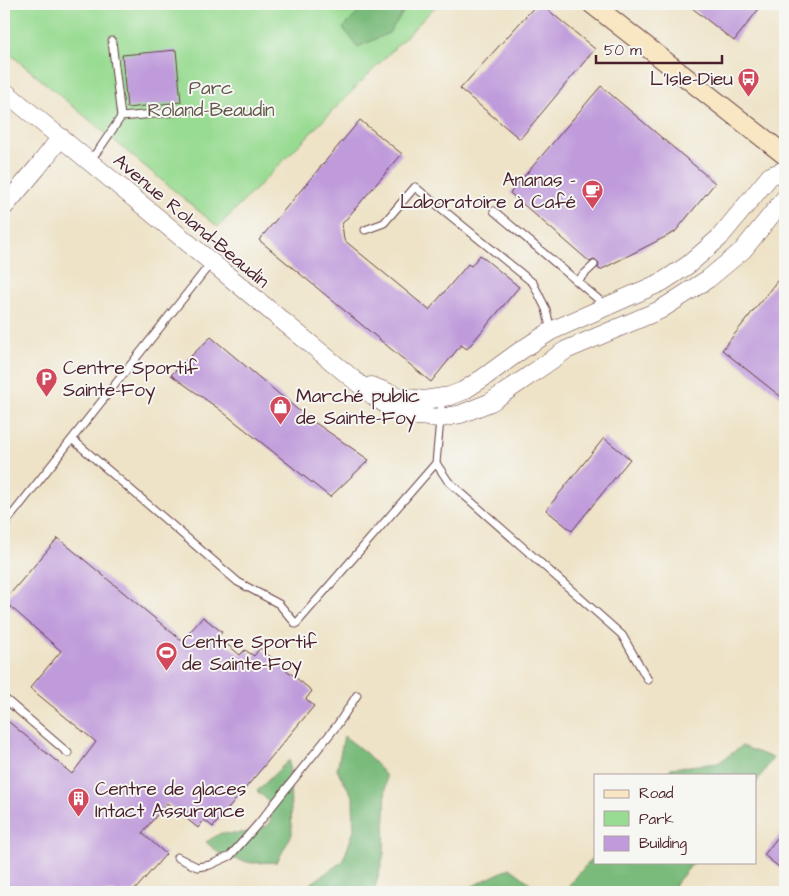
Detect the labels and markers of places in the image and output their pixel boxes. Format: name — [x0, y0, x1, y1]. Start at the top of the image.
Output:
place label: L'Isle-Dieu — [650, 66, 733, 93]
bus stop icon: L'Isle-Dieu — [737, 66, 761, 97]
place label: Ananas - Laboratoire à Café — [400, 167, 576, 216]
cafe icon: Ananas - Laboratoire à Café — [580, 178, 604, 209]
place label: Centre Sportif Sainte-Foy — [63, 355, 199, 405]
parking icon: Centre Sportif Sainte-Foy — [35, 366, 59, 397]
place label: Marché public de Sainte-Foy — [296, 383, 420, 433]
shop icon: Marché public de Sainte-Foy — [268, 394, 292, 425]
place label: Centre Sportif de Sainte-Foy — [182, 629, 318, 679]
sports icon: Centre Sportif de Sainte-Foy — [154, 640, 178, 671]
place label: Centre de glaces Intact Assurance — [95, 776, 246, 825]
building icon: Centre de glaces Intact Assurance — [67, 787, 91, 818]

